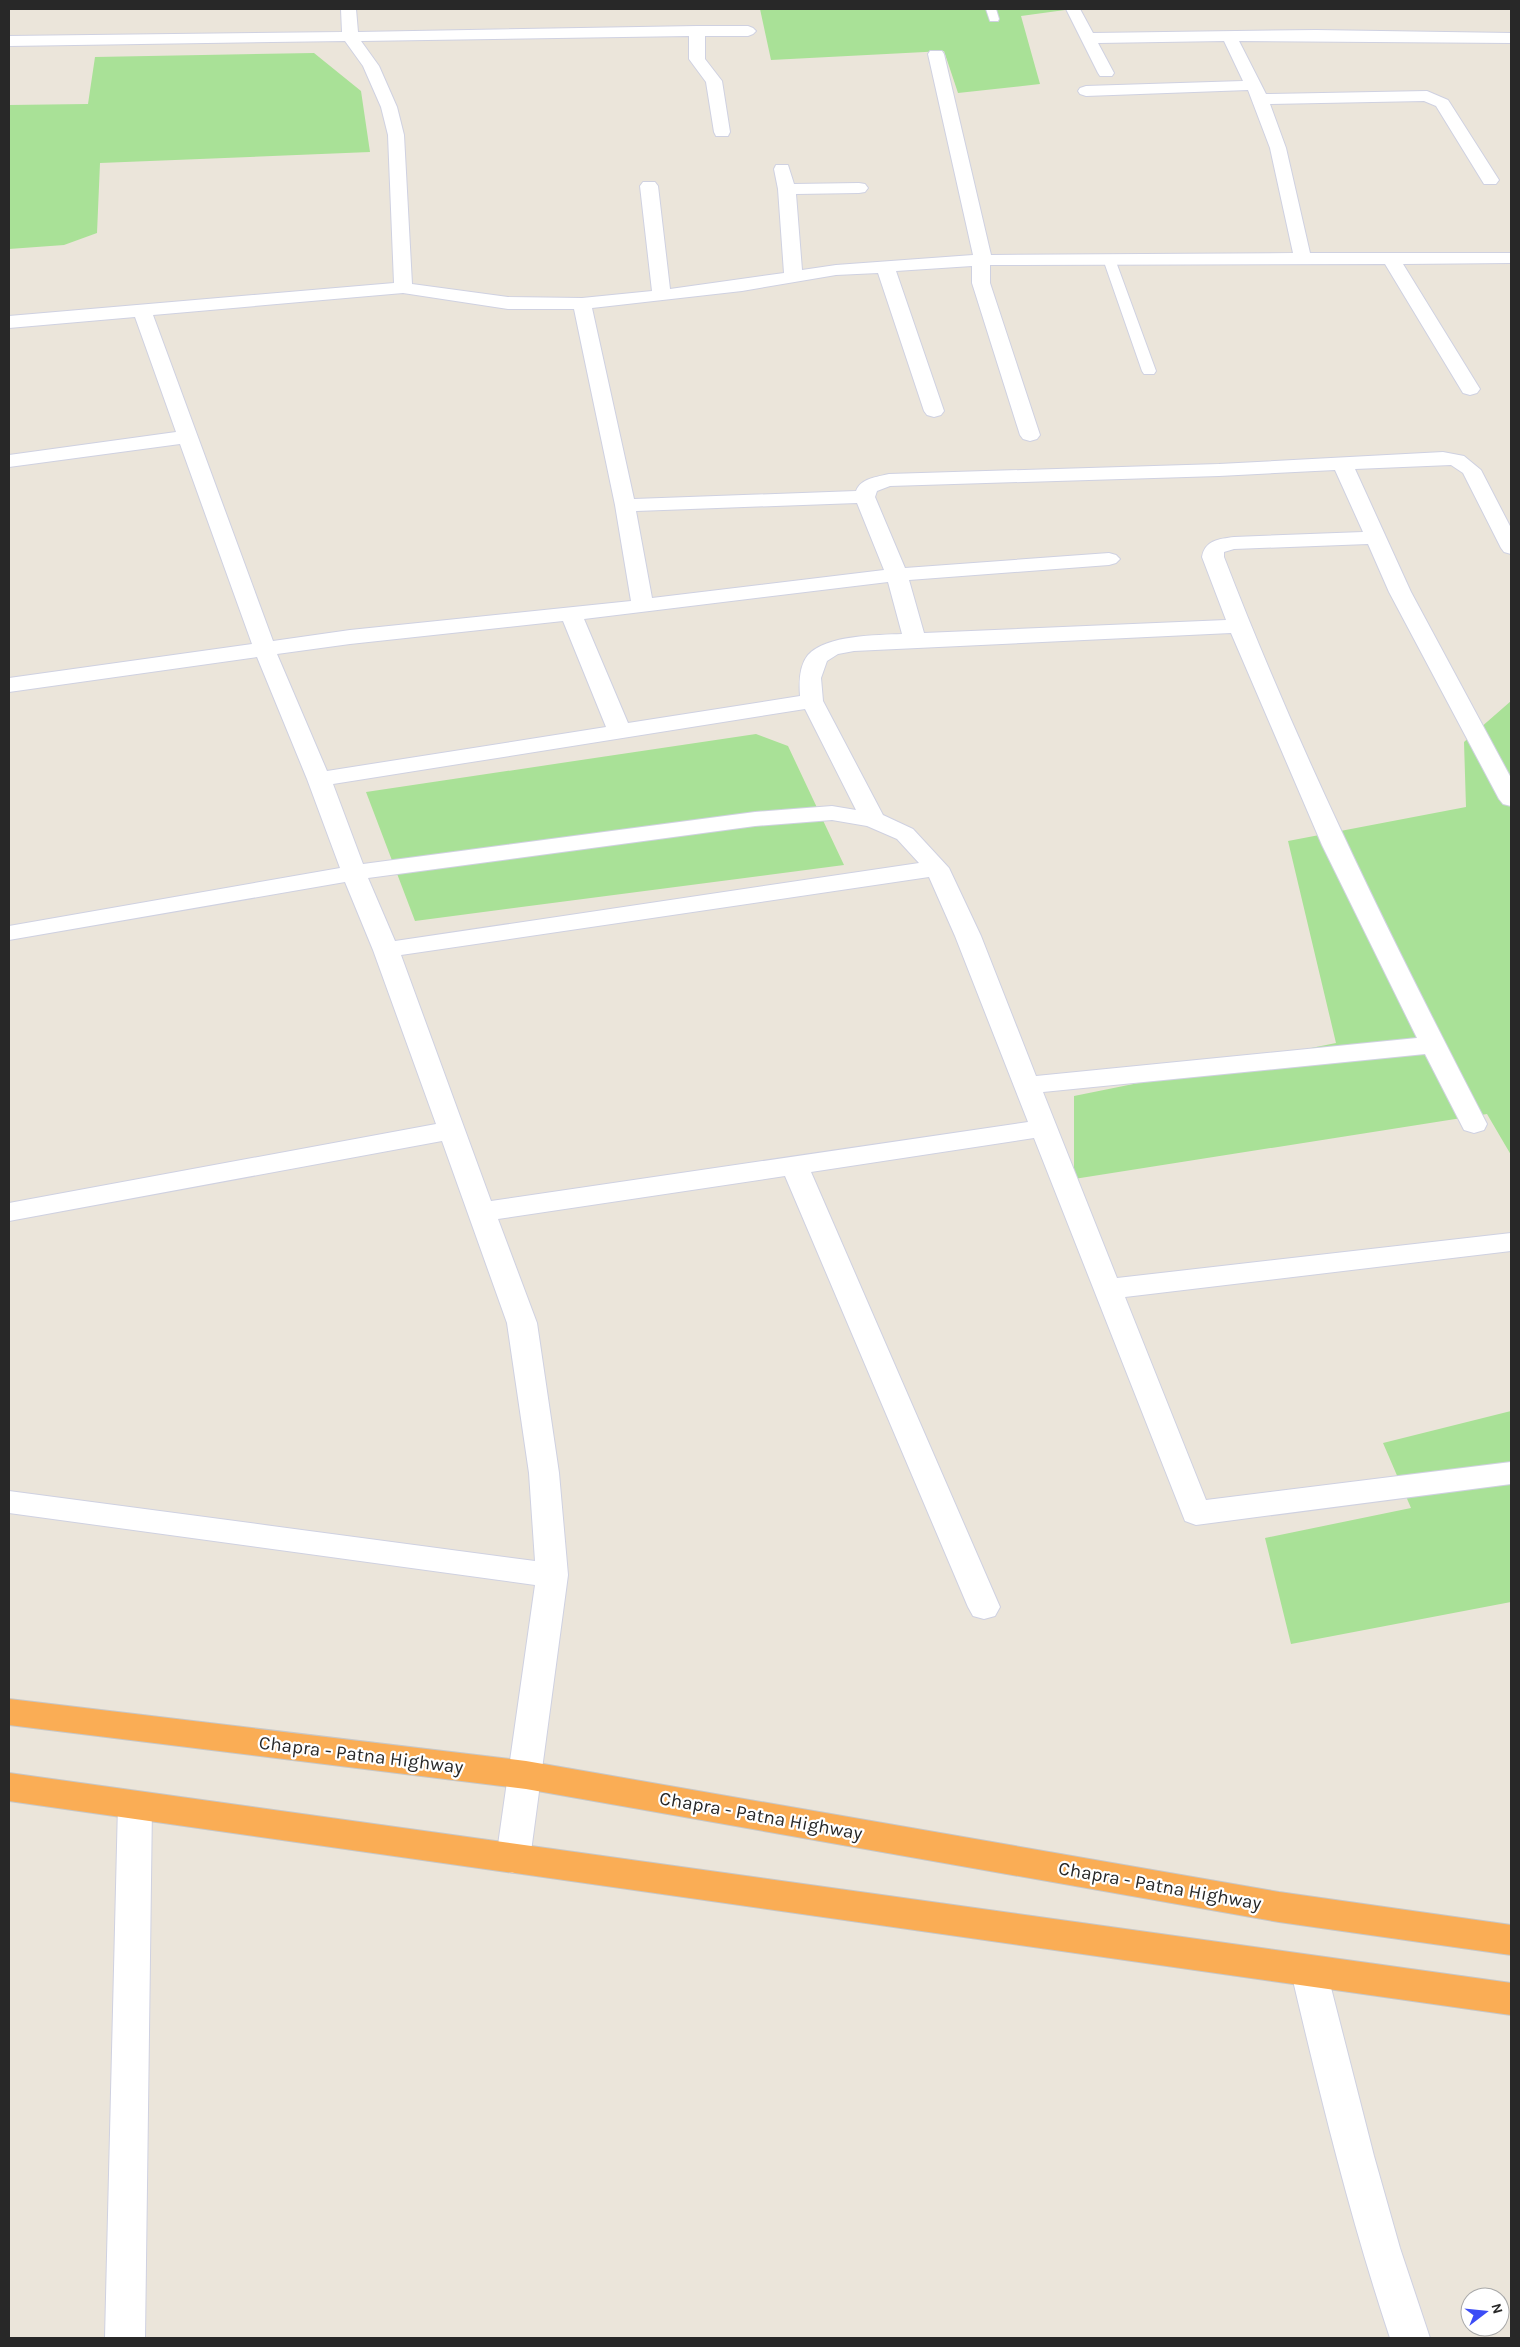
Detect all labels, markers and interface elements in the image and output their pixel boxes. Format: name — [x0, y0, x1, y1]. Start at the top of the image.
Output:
street label: Chapra - Patna Highway — [258, 1732, 465, 1778]
street label: Chapra - Patna Highway — [658, 1787, 864, 1845]
street label: Chapra - Patna Highway — [1057, 1857, 1263, 1915]
north arrow — [1460, 2287, 1510, 2337]
text: N — [1487, 2301, 1507, 2316]

